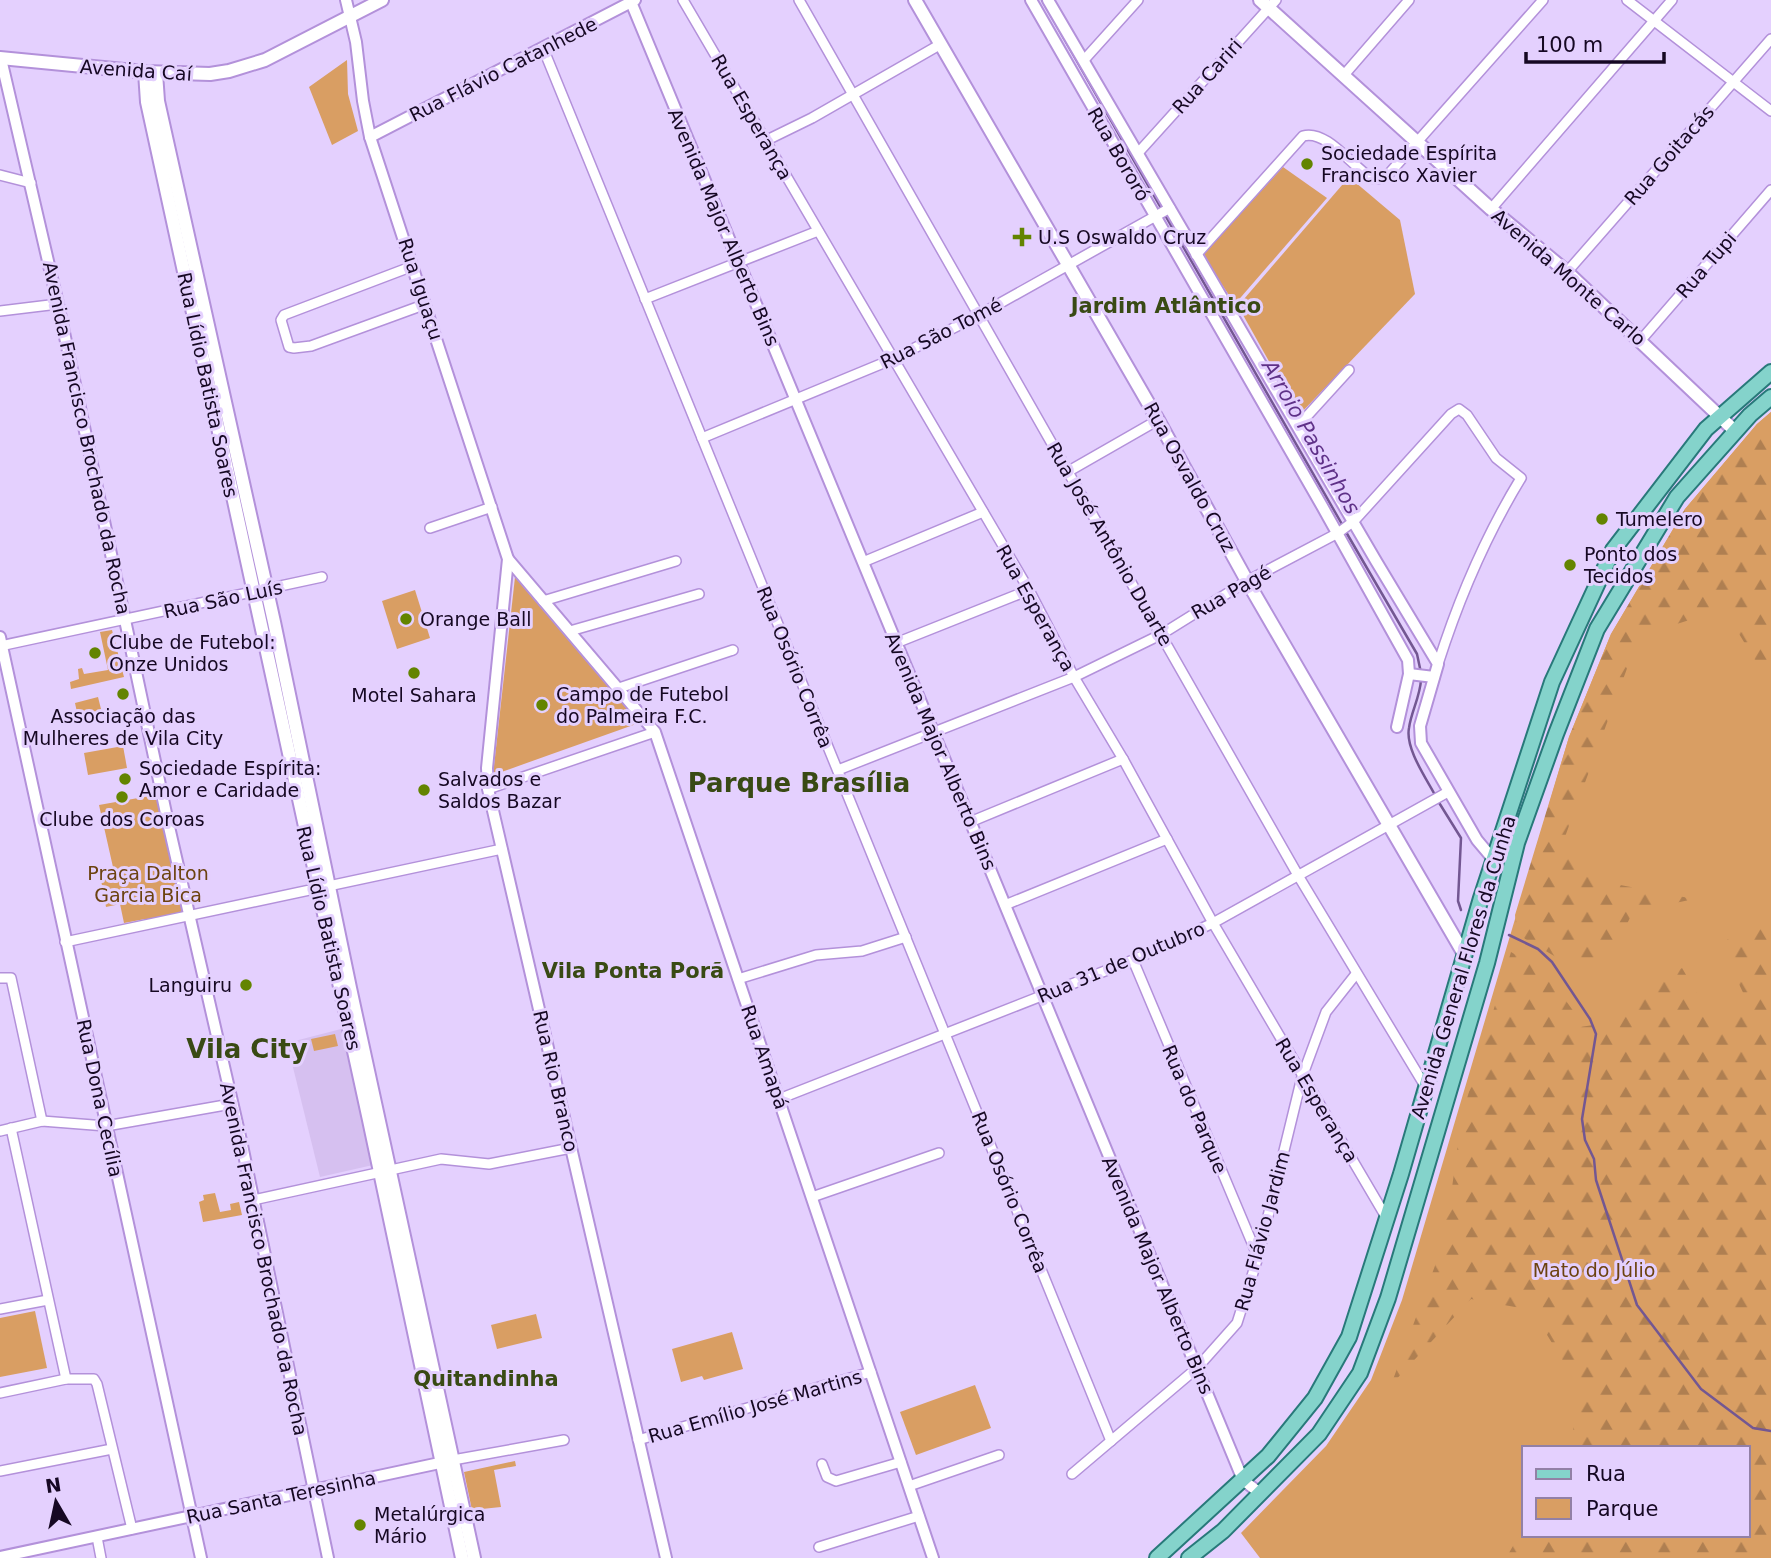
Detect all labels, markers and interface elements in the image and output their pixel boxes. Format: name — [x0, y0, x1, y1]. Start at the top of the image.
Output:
street label: Rua Flávio Catanhede — [406, 12, 600, 126]
scale bar — [1526, 21, 1664, 65]
text: 100 m — [1536, 33, 1603, 57]
street label: Rua Cariri — [1168, 34, 1246, 118]
street label: Rua Esperança — [707, 50, 797, 184]
street label: Avenida Caí — [79, 55, 193, 85]
street label: Rua Goitacás — [1620, 101, 1718, 209]
street label: Rua Bororó — [1083, 103, 1155, 205]
street label: Avenida Major Alberto Bins — [664, 105, 784, 349]
place label: Sociedade Espírita Francisco Xavier — [1321, 142, 1497, 186]
marker: Sociedade Espírita Francisco Xavier — [1299, 156, 1315, 172]
street label: Avenida Monte Carlo — [1488, 204, 1650, 350]
place label: U.S Oswaldo Cruz — [1038, 226, 1206, 248]
marker: U.S Oswaldo Cruz — [1012, 227, 1032, 247]
street label: Rua Tupi — [1671, 228, 1741, 302]
street label: Rua Iguaçu — [394, 235, 448, 343]
street label: Avenida Francisco Brochado da Rocha — [39, 259, 135, 617]
street label: Rua Lídio Batista Soares — [173, 270, 243, 500]
street label: Rua São Tomé — [876, 293, 1006, 373]
district label: Jardim Atlântico — [1069, 294, 1261, 318]
water label: Arroio Passinhos — [1256, 354, 1365, 518]
street label: Rua Osvaldo Cruz — [1140, 398, 1240, 556]
street label: Rua José Antônio Duarte — [1043, 438, 1177, 650]
place label: Tumelero — [1615, 508, 1703, 530]
marker: Tumelero — [1594, 511, 1610, 527]
street label: Rua Esperança — [992, 541, 1080, 675]
place label: Ponto dos Tecidos — [1583, 543, 1677, 587]
marker: Ponto dos Tecidos — [1562, 557, 1578, 573]
street label: Rua Pagé — [1187, 560, 1275, 624]
street label: Rua São Luís — [162, 576, 284, 622]
street label: Rua Osório Corrêa — [753, 583, 837, 751]
place label: Orange Ball — [420, 608, 531, 630]
marker: Orange Ball — [398, 611, 414, 627]
street label: Avenida Major Alberto Bins — [881, 629, 1001, 873]
place label: Clube de Futebol: Onze Unidos — [109, 631, 276, 675]
marker: Clube de Futebol: Onze Unidos — [87, 645, 103, 661]
marker: Motel Sahara — [406, 665, 422, 681]
place label: Campo de Futebol do Palmeira F.C. — [556, 683, 729, 727]
place label: Motel Sahara — [351, 684, 477, 706]
marker: Associação das Mulheres de Vila City — [115, 686, 131, 702]
marker: Campo de Futebol do Palmeira F.C. — [534, 697, 550, 713]
place label: Associação das Mulheres de Vila City — [23, 705, 223, 749]
place label: Sociedade Espírita: Amor e Caridade — [139, 757, 321, 801]
place label: Salvados e Saldos Bazar — [438, 768, 561, 812]
district label: Parque Brasília — [688, 768, 910, 798]
marker: Sociedade Espírita: Amor e Caridade — [117, 771, 133, 787]
marker: Salvados e Saldos Bazar — [416, 782, 432, 798]
marker: Clube dos Coroas — [114, 789, 130, 805]
place label: Clube dos Coroas — [39, 808, 205, 830]
street label: Avenida General Flores da Cunha — [1406, 812, 1520, 1122]
street label: Rua Lídio Batista Soares — [292, 824, 366, 1052]
park label: Praça Dalton Garcia Bica — [87, 862, 209, 906]
street label: Rua 31 de Outubro — [1034, 917, 1208, 1007]
district label: Vila Ponta Porã — [542, 959, 724, 983]
place label: Languiru — [148, 974, 232, 996]
marker: Languiru — [238, 977, 254, 993]
street label: Rua Amapá — [737, 1002, 793, 1112]
street label: Rua Rio Branco — [529, 1008, 583, 1154]
street label: Rua Dona Cecília — [73, 1017, 127, 1179]
district label: Vila City — [186, 1034, 308, 1064]
street label: Rua Esperança — [1271, 1034, 1363, 1166]
street label: Rua do Parque — [1158, 1041, 1232, 1177]
street label: Avenida Francisco Brochado da Rocha — [216, 1080, 312, 1438]
street label: Rua Osório Corrêa — [968, 1108, 1052, 1276]
street label: Rua Flávio Jardim — [1230, 1149, 1294, 1313]
street label: Avenida Major Alberto Bins — [1098, 1153, 1218, 1397]
park label: Mato do Júlio — [1533, 1259, 1655, 1281]
street label: Rua Emílio José Martins — [646, 1365, 864, 1447]
district label: Quitandinha — [413, 1367, 559, 1391]
legend — [1522, 1446, 1750, 1537]
text: Rua — [1586, 1462, 1626, 1486]
street label: Rua Santa Teresinha — [184, 1466, 378, 1528]
north arrow — [21, 1467, 91, 1537]
text: N — [44, 1473, 63, 1497]
text: Parque — [1586, 1497, 1658, 1521]
place label: Metalúrgica Mário — [374, 1503, 485, 1547]
marker: Metalúrgica Mário — [352, 1517, 368, 1533]

